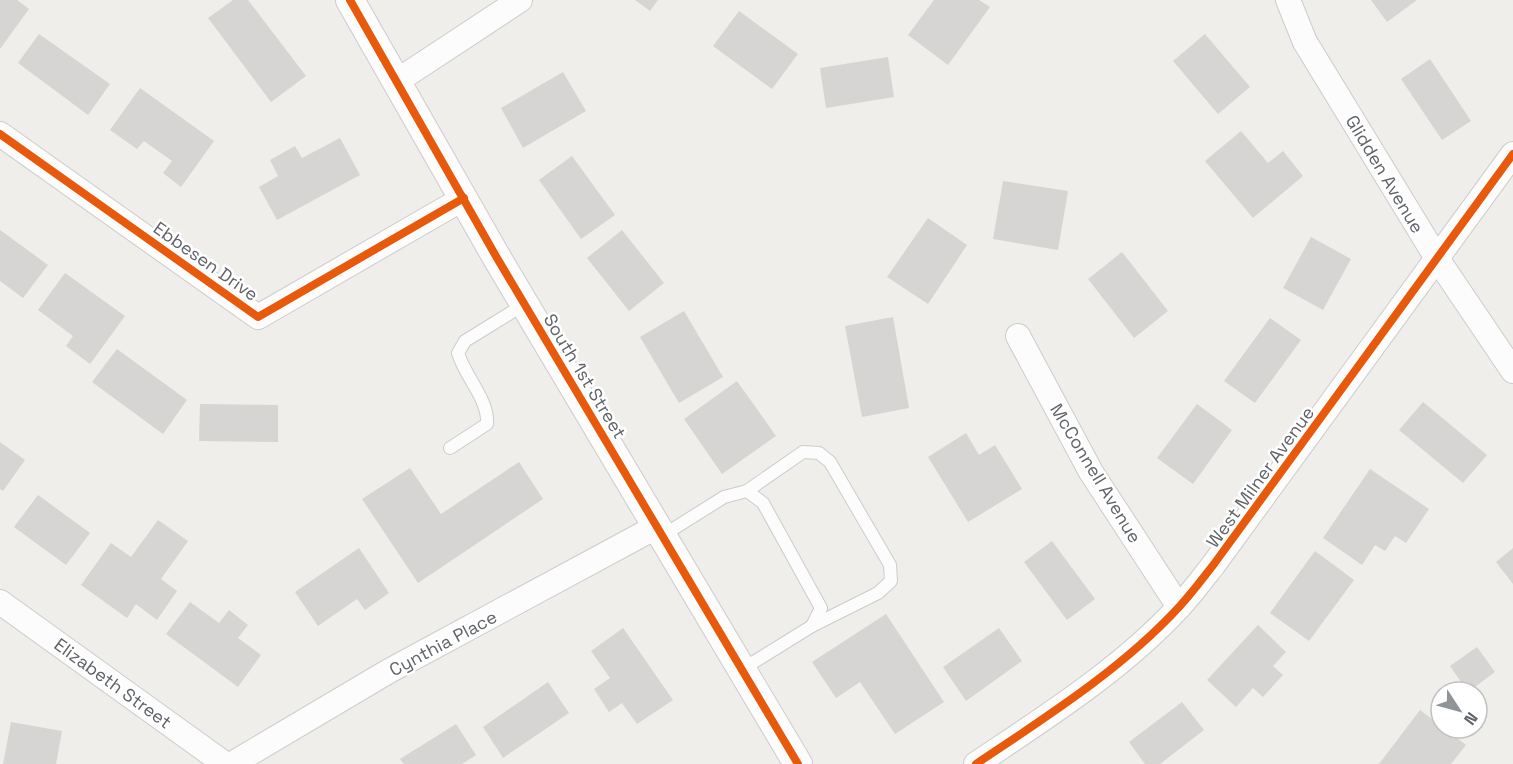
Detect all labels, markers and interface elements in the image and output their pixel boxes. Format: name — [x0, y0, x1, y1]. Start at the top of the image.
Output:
street label: Glidden Avenue — [1341, 111, 1429, 237]
street label: Ebbesen Drive — [149, 216, 263, 306]
street label: South 1st Street — [539, 309, 631, 443]
street label: McConnell Avenue — [1045, 399, 1147, 547]
street label: West Milner Avenue — [1201, 402, 1319, 552]
street label: Cynthia Place — [385, 605, 501, 681]
street label: Elizabeth Street — [50, 633, 176, 733]
north arrow — [1429, 680, 1489, 740]
text: N — [1459, 708, 1482, 729]

